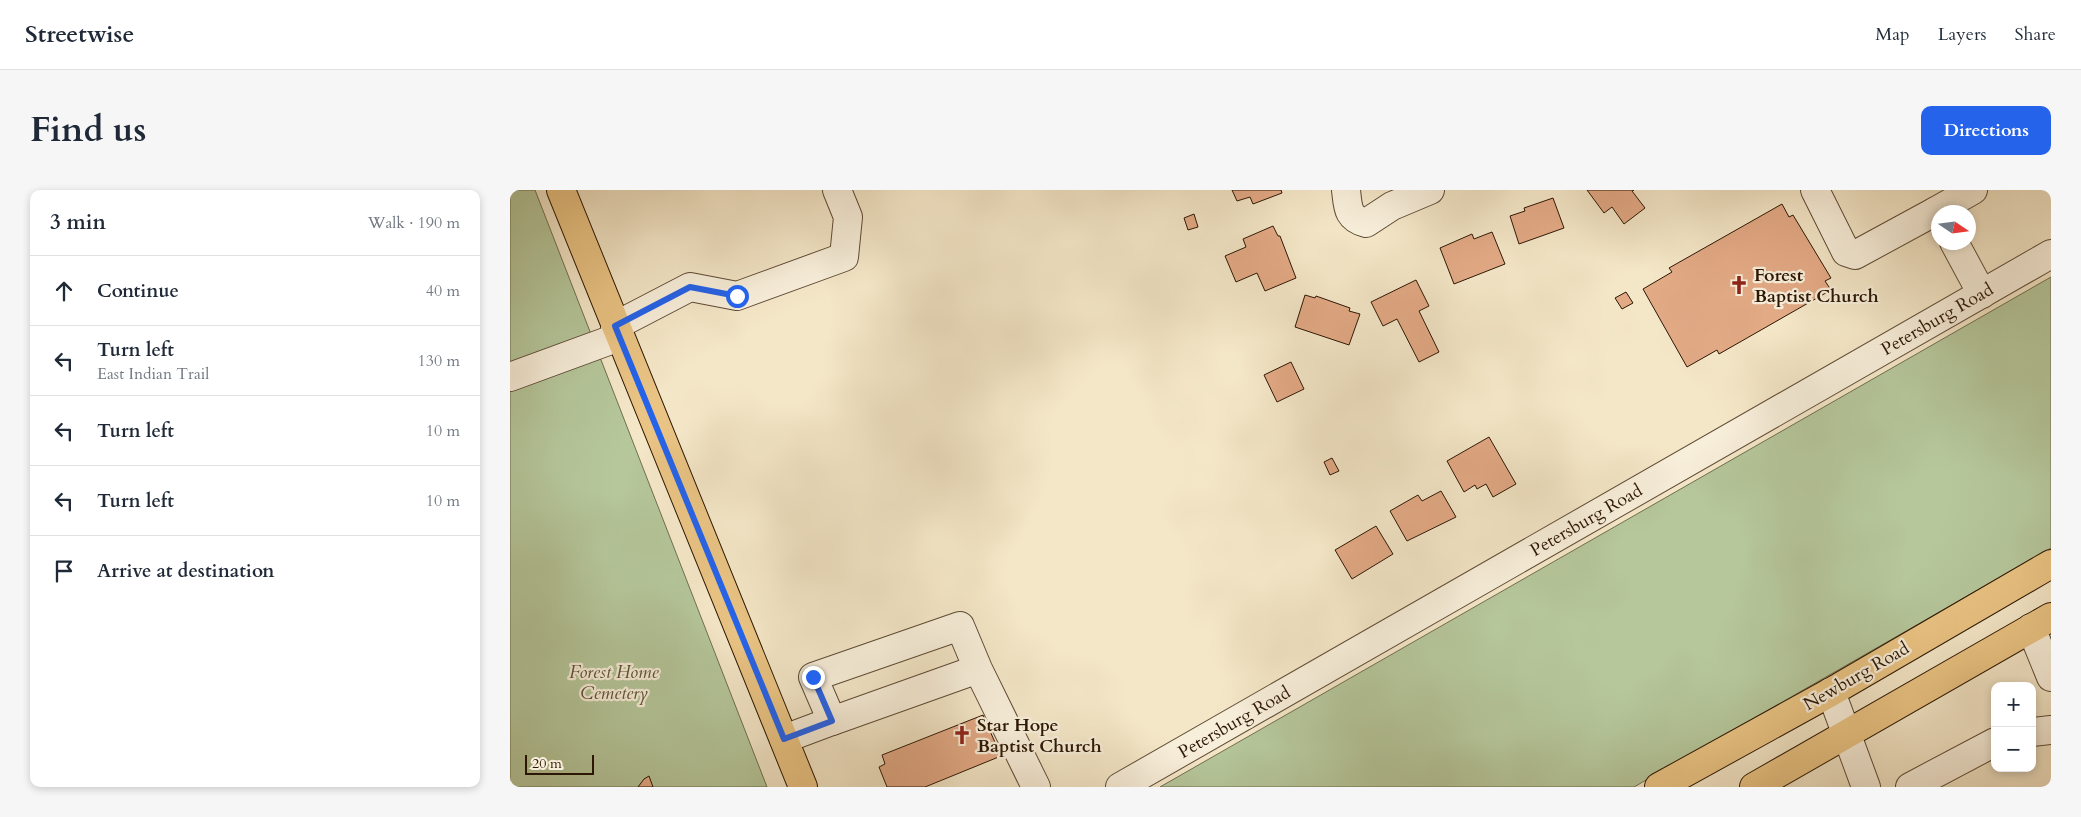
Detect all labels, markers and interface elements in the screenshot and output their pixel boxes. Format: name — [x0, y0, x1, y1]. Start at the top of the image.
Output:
text: Streetwise — [25, 18, 134, 51]
text: Map — [1875, 22, 1910, 47]
text: Layers — [1938, 22, 1987, 47]
text: Share — [2015, 22, 2056, 47]
text: Find us — [30, 106, 146, 154]
button: Directions — [1921, 106, 2051, 155]
north arrow — [1931, 205, 1976, 250]
text: 3 min — [50, 208, 106, 237]
text: Walk · 190 m — [368, 212, 460, 234]
place label: Forest Baptist Church — [1754, 263, 1879, 309]
church icon: Forest Baptist Church — [1728, 274, 1750, 296]
icon: ahead — [50, 277, 78, 305]
street label: Petersburg Road — [1877, 277, 1998, 362]
text: Continue — [97, 278, 179, 304]
text: 40 m — [426, 280, 460, 302]
route start — [726, 285, 749, 308]
text: Turn left — [97, 337, 174, 363]
icon: left — [50, 347, 78, 375]
text: 130 m — [418, 350, 460, 372]
text: East Indian Trail — [97, 363, 209, 385]
icon: left — [50, 417, 78, 445]
text: Turn left — [97, 418, 174, 444]
text: 10 m — [426, 420, 460, 442]
street label: Petersburg Road — [1526, 478, 1647, 563]
icon: left — [50, 487, 78, 515]
text: Turn left — [97, 488, 174, 514]
text: 10 m — [426, 490, 460, 512]
icon: arrive — [50, 557, 78, 585]
text: Arrive at destination — [97, 558, 274, 584]
street label: Newburg Road — [1799, 636, 1914, 717]
park label: Forest Home Cemetery — [569, 660, 660, 706]
route end — [802, 666, 825, 689]
street label: Petersburg Road — [1174, 680, 1295, 765]
map controls — [1991, 682, 2036, 772]
button: + — [1991, 682, 2036, 727]
place label: Star Hope Baptist Church — [977, 713, 1102, 759]
church icon: Star Hope Baptist Church — [951, 724, 973, 746]
button: − — [1991, 727, 2036, 772]
scale bar — [525, 752, 594, 775]
text: 20 m — [532, 754, 562, 773]

